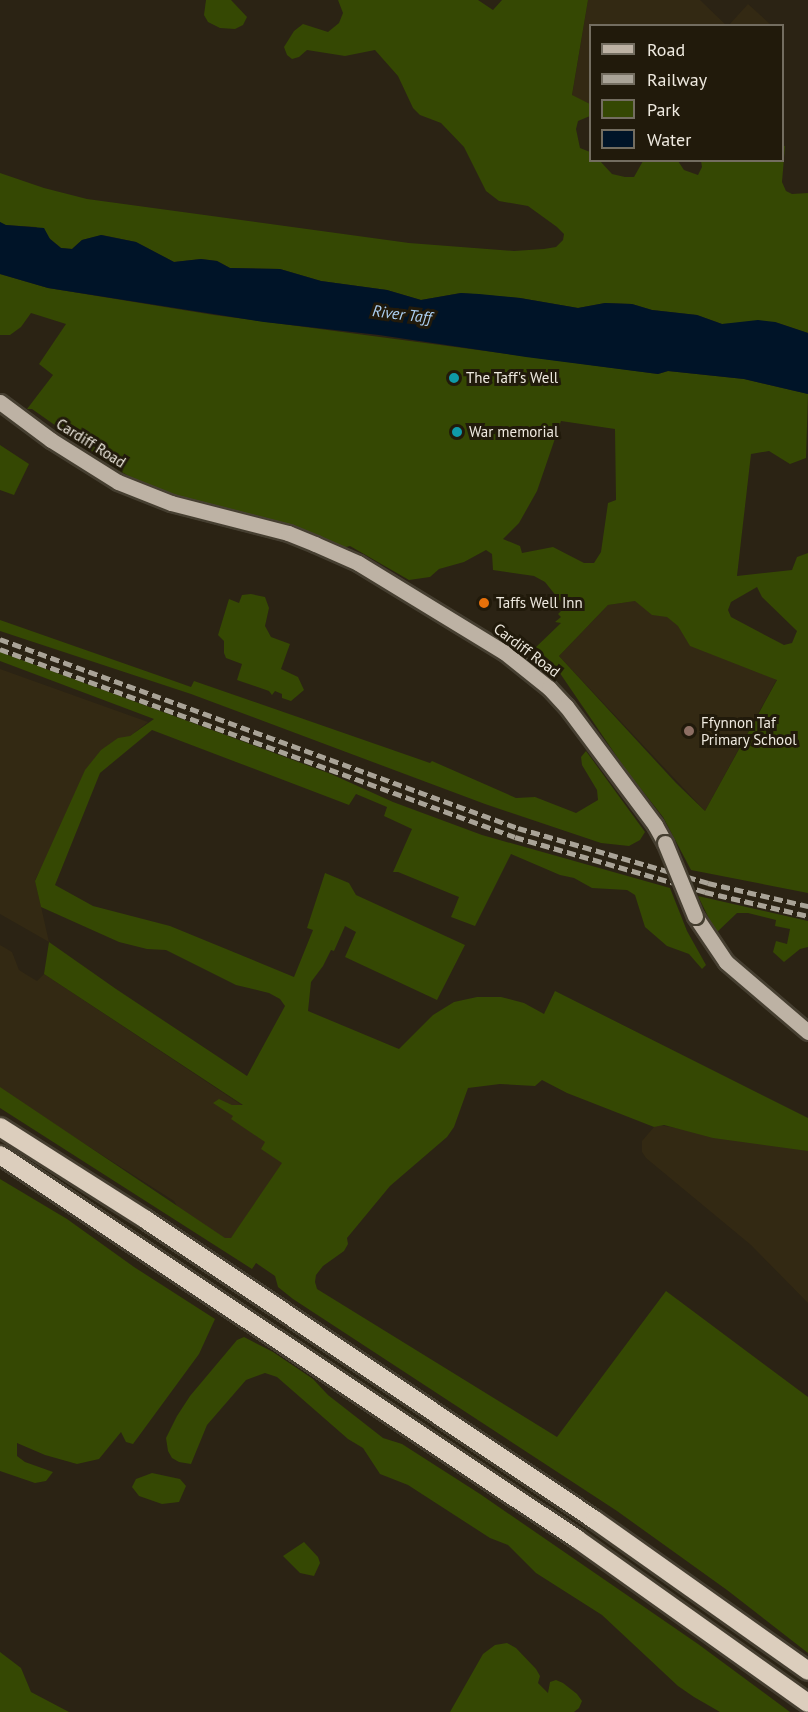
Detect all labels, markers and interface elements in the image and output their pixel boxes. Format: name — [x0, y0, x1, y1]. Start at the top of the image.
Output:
legend — [589, 24, 784, 162]
text: Road — [647, 38, 685, 61]
text: Railway — [647, 68, 707, 91]
text: Park — [647, 98, 680, 121]
text: Water — [647, 128, 691, 151]
water label: River Taff — [371, 301, 433, 327]
place label: The Taff's Well — [466, 369, 559, 387]
marker: The Taff's Well — [447, 371, 461, 385]
street label: Cardiff Road — [53, 415, 129, 471]
place label: War memorial — [469, 423, 558, 441]
marker: War memorial — [450, 425, 464, 439]
place label: Taffs Well Inn — [496, 594, 583, 612]
marker: Taffs Well Inn — [477, 596, 491, 610]
street label: Cardiff Road — [490, 619, 564, 681]
place label: Ffynnon Taf Primary School — [701, 713, 797, 748]
marker: Ffynnon Taf Primary School — [682, 724, 696, 738]

